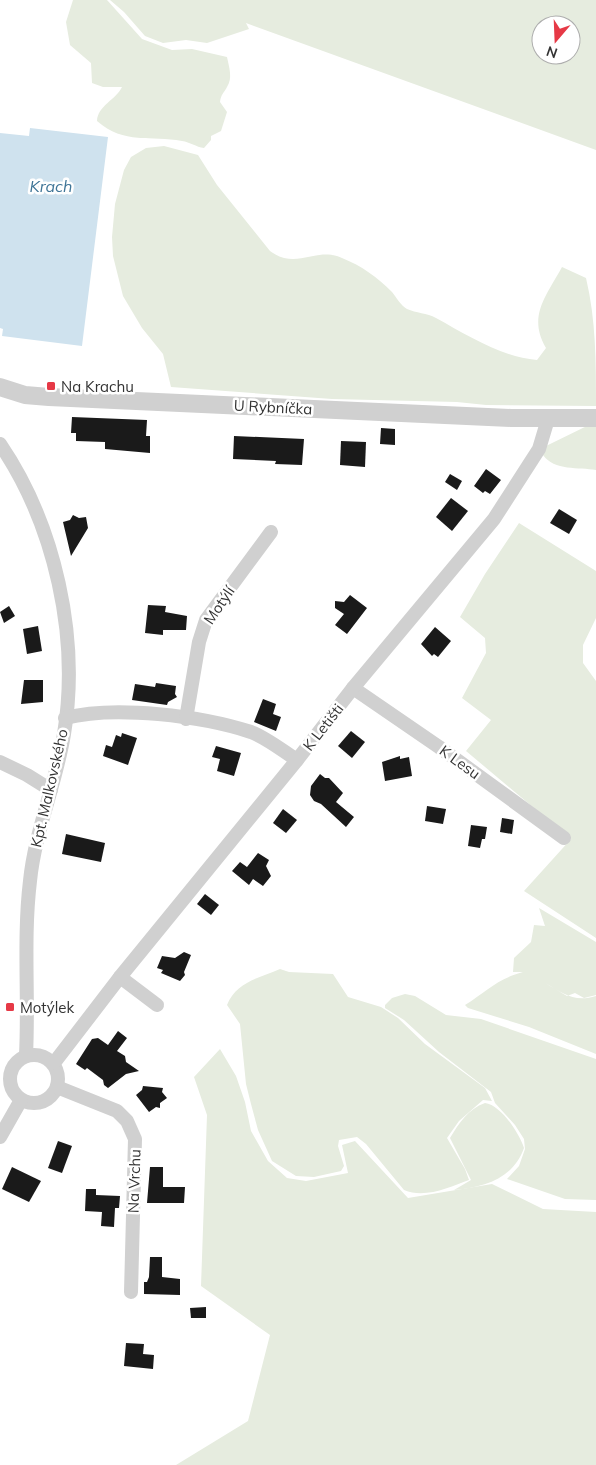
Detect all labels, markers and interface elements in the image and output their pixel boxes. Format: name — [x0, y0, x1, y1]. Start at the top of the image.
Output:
north arrow — [531, 15, 581, 65]
text: N — [544, 42, 560, 63]
water label: Krach — [30, 176, 72, 196]
place label: Na Krachu — [61, 377, 134, 396]
marker: Na Krachu — [45, 380, 57, 392]
street label: U Rybníčka — [233, 395, 313, 419]
street label: Motýlí — [199, 581, 239, 628]
street label: K Letišti — [299, 700, 347, 754]
street label: Kpt. Malkovského — [26, 727, 72, 849]
street label: K Lesu — [436, 741, 484, 783]
place label: Motýlek — [20, 998, 74, 1017]
marker: Motýlek — [4, 1001, 16, 1013]
street label: Na Vrchu — [123, 1149, 145, 1213]

